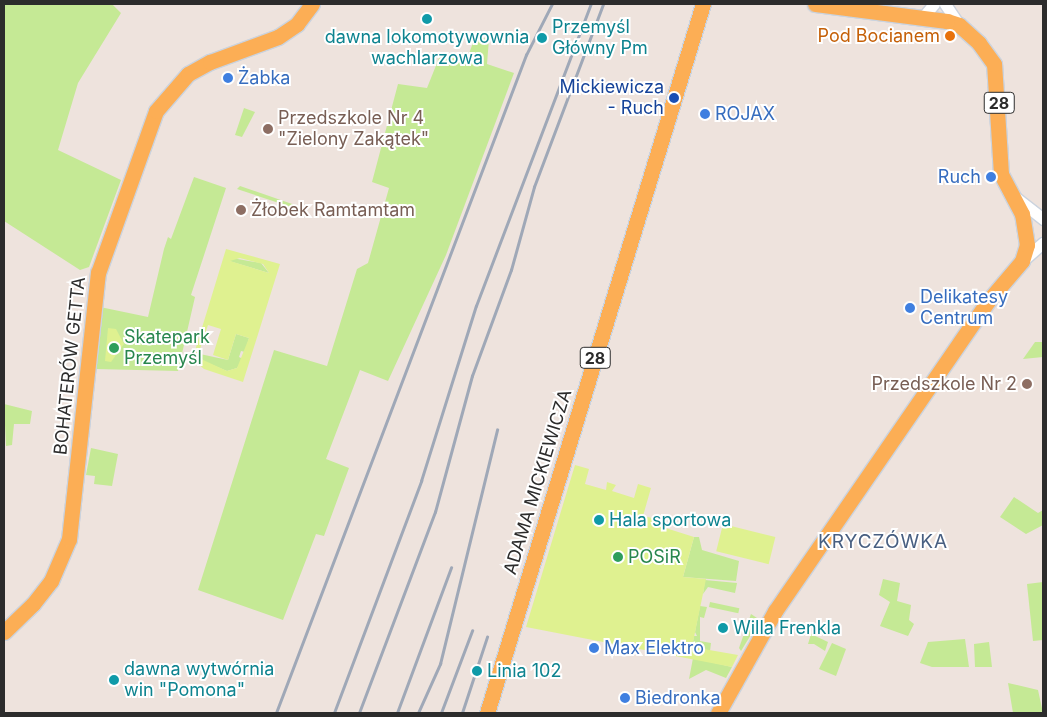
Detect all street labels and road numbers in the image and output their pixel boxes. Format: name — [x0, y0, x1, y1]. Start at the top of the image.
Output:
road number: 28 — [983, 90, 1015, 116]
street label: BOHATERÓW GETTA — [50, 276, 90, 456]
road number: 28 — [579, 344, 611, 372]
street label: ADAMA MICKIEWICZA — [500, 387, 576, 577]

